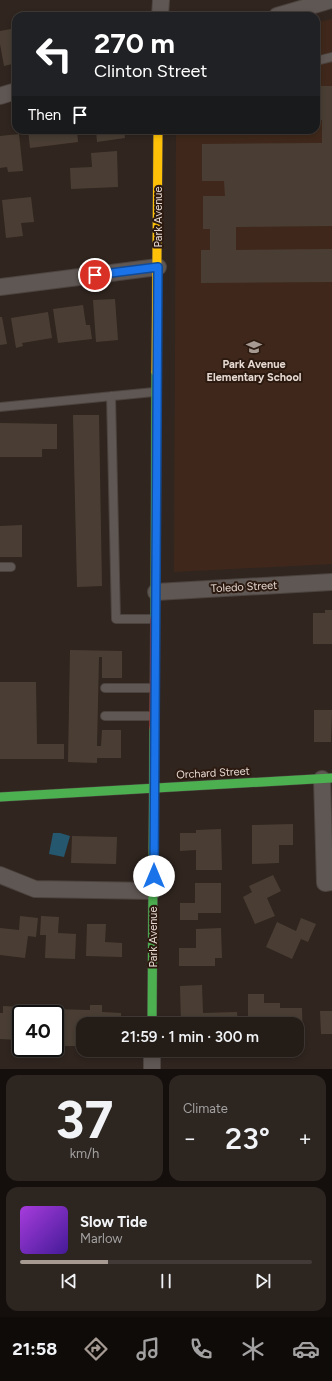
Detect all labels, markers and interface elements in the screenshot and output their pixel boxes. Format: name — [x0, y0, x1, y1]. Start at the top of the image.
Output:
text: 270 m — [94, 26, 175, 60]
icon: left — [28, 28, 80, 80]
text: Clinton Street — [94, 60, 207, 82]
icon: arrive — [69, 104, 91, 126]
text: Then — [28, 106, 61, 124]
street label: Park Avenue — [152, 187, 165, 247]
pin — [78, 258, 112, 292]
icon: arrive — [84, 264, 106, 286]
school or university icon: Park Avenue Elementary School — [245, 338, 263, 356]
place label: Park Avenue Elementary School — [207, 358, 302, 384]
street label: Toledo Street — [210, 579, 278, 595]
street label: Orchard Street — [176, 765, 250, 781]
position arrow — [133, 855, 175, 897]
street label: Park Avenue — [147, 907, 160, 967]
speed limit sign: 40 — [12, 1005, 64, 1057]
text: 21:59 · 1 min · 300 m — [121, 1028, 259, 1046]
text: 37 — [56, 1089, 113, 1151]
text: Climate — [183, 1101, 228, 1116]
text: 23° — [225, 1120, 270, 1157]
text: − — [183, 1125, 197, 1152]
text: + — [298, 1125, 312, 1152]
text: km/h — [70, 1146, 99, 1161]
text: Slow Tide — [80, 1213, 147, 1231]
text: Marlow — [80, 1231, 122, 1246]
icon: previous — [58, 1270, 80, 1292]
icon: pause — [155, 1270, 177, 1292]
icon: next — [252, 1270, 274, 1292]
icon: directions — [82, 1335, 110, 1363]
icon: music — [134, 1335, 162, 1363]
icon: phone — [187, 1335, 215, 1363]
icon: climate — [239, 1335, 267, 1363]
icon: car — [292, 1335, 320, 1363]
text: 21:58 — [12, 1338, 57, 1360]

